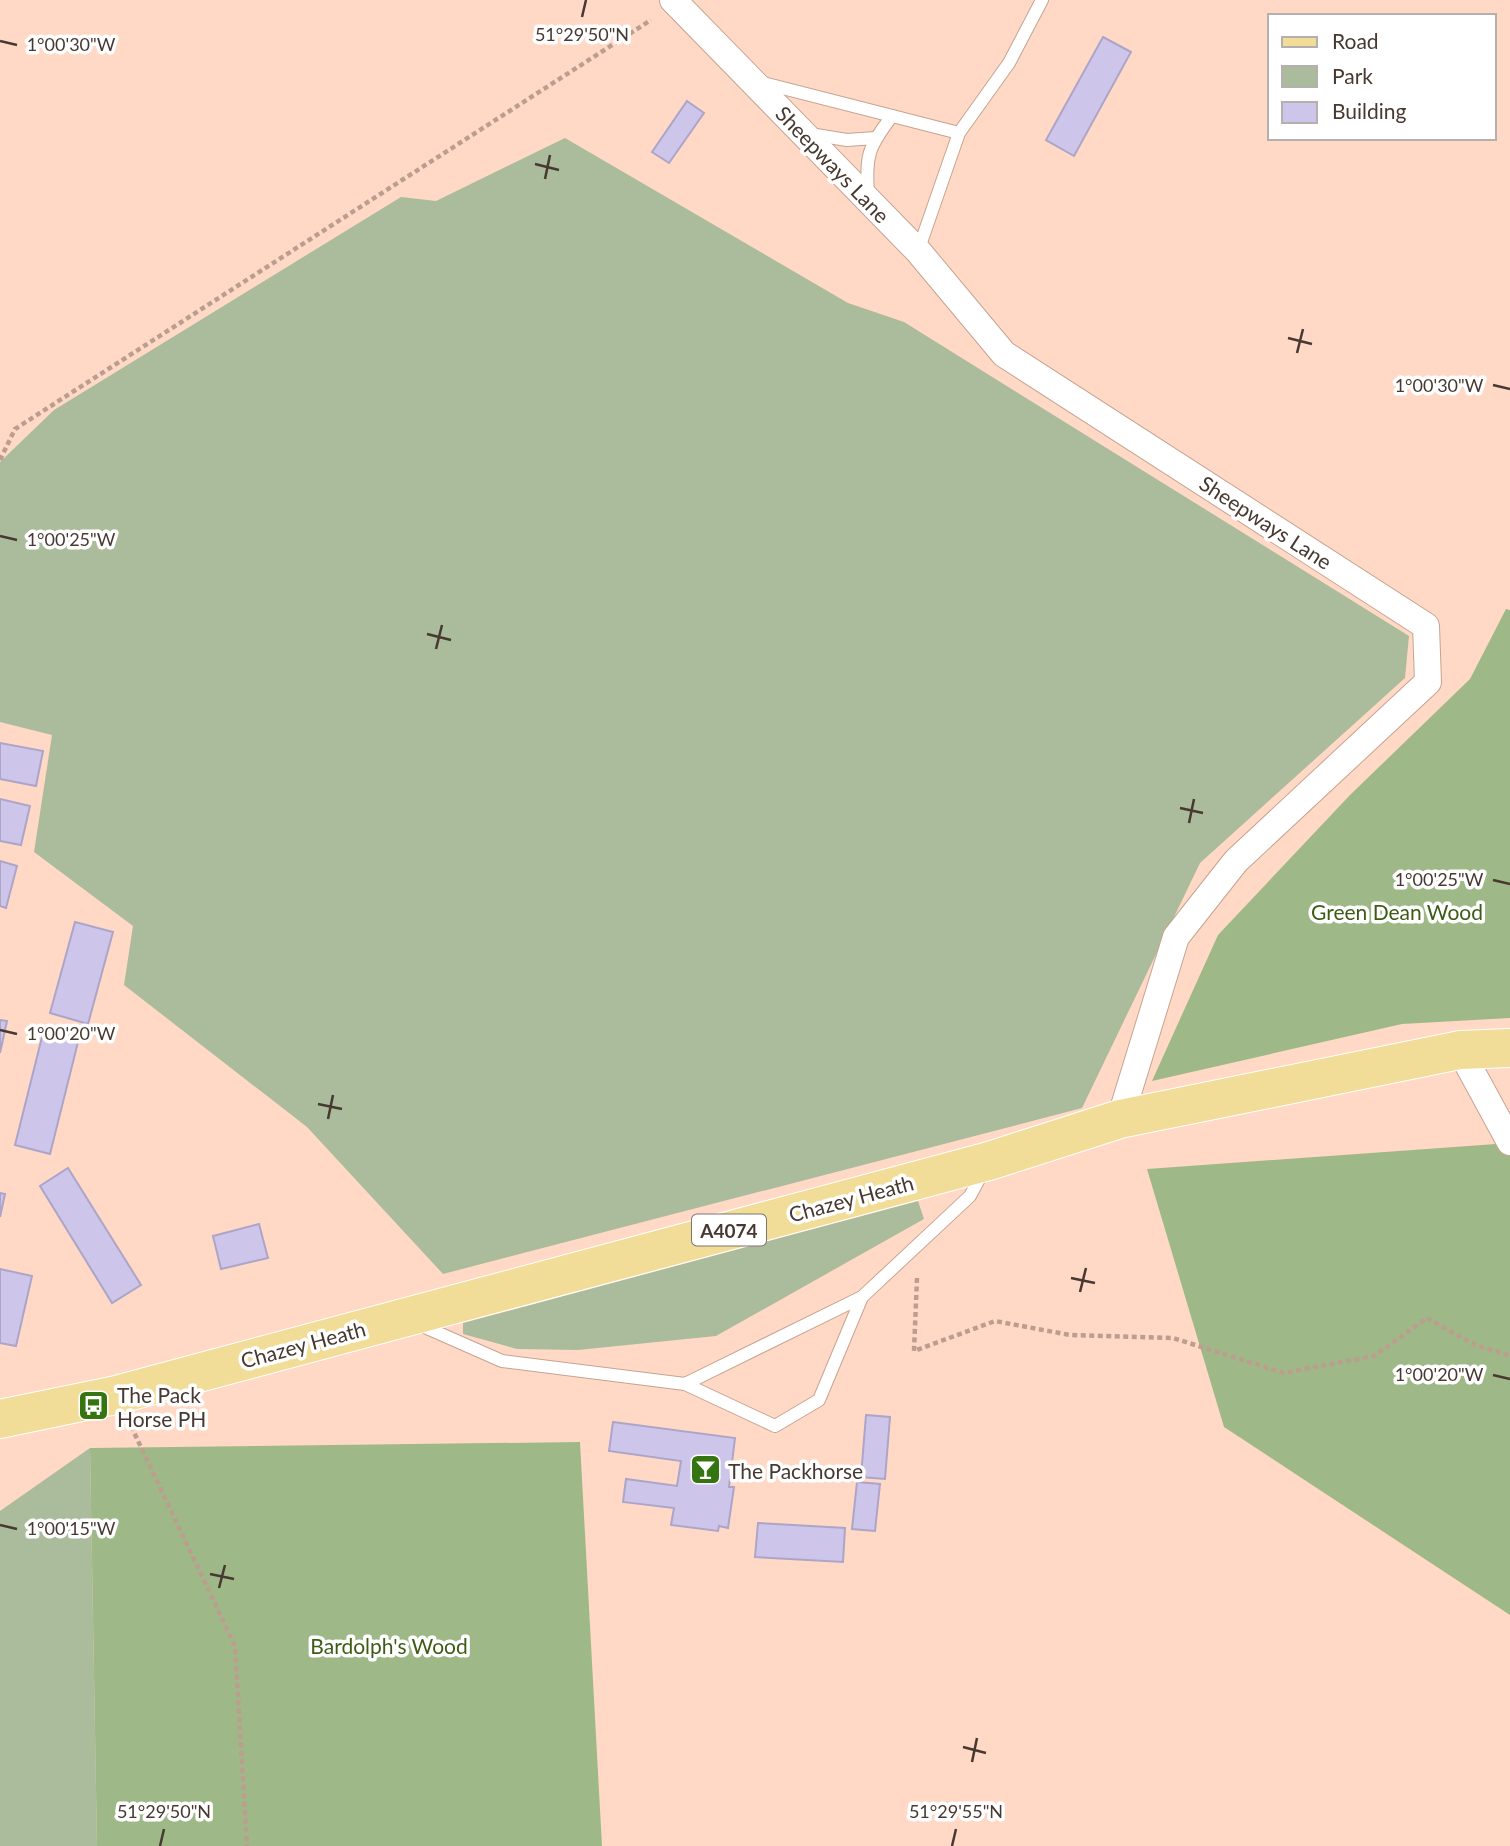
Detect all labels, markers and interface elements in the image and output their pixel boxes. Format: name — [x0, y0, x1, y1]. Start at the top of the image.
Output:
legend — [1268, 14, 1496, 140]
text: 51°29'50"N — [535, 23, 629, 45]
text: Road — [1332, 28, 1379, 53]
text: 1°00'30"W — [27, 33, 116, 55]
text: Park — [1332, 63, 1373, 88]
text: Building — [1332, 98, 1407, 123]
street label: Sheepways Lane — [771, 100, 895, 228]
text: 1°00'30"W — [1395, 374, 1484, 396]
street label: Sheepways Lane — [1195, 470, 1337, 574]
text: 1°00'25"W — [27, 528, 116, 550]
text: 1°00'25"W — [1395, 868, 1484, 890]
park label: Green Dean Wood — [1311, 899, 1483, 924]
text: 1°00'20"W — [27, 1022, 116, 1044]
street label: Chazey Heath — [786, 1169, 916, 1227]
road number: A4074 — [692, 1214, 766, 1246]
street label: Chazey Heath — [238, 1315, 368, 1373]
text: 1°00'20"W — [1395, 1363, 1484, 1385]
place label: The Pack Horse PH — [117, 1382, 206, 1431]
bus stop icon: The Pack Horse PH — [77, 1389, 111, 1423]
bar icon: The Packhorse — [688, 1453, 722, 1487]
place label: The Packhorse — [728, 1458, 863, 1483]
text: 1°00'15"W — [27, 1517, 116, 1539]
park label: Bardolph's Wood — [310, 1633, 468, 1658]
text: 51°29'50"N — [117, 1800, 211, 1822]
text: 51°29'55"N — [909, 1800, 1003, 1822]

